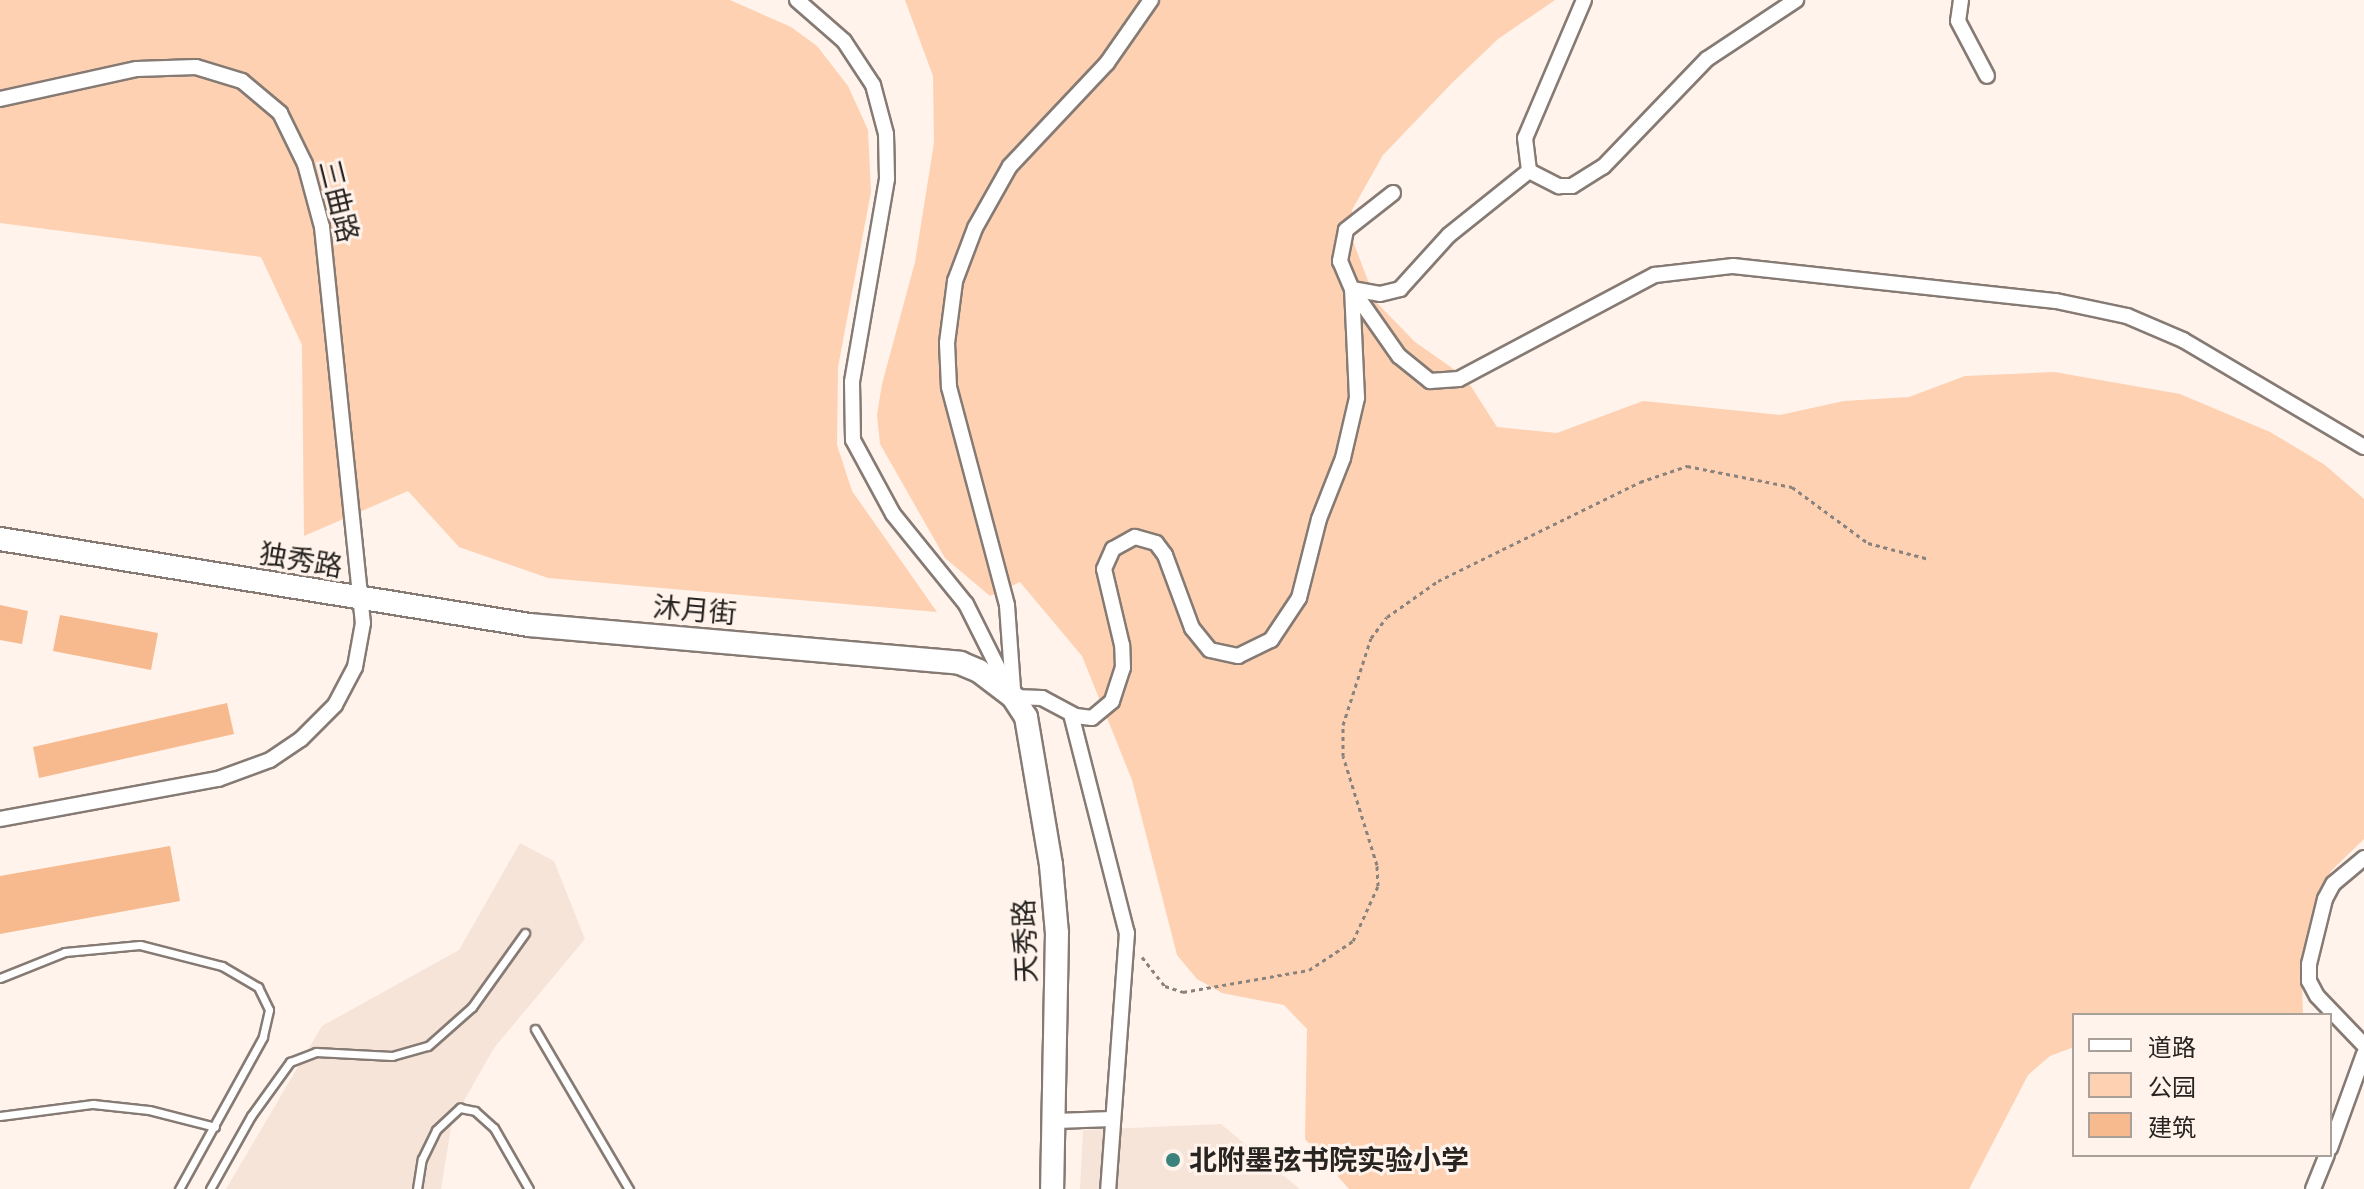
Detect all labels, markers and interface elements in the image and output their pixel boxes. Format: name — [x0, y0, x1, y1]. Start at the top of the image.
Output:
street label: 三曲路 — [313, 156, 365, 246]
street label: 独秀路 — [257, 536, 345, 584]
street label: 沐月街 — [652, 590, 738, 630]
street label: 天秀路 — [1007, 898, 1043, 984]
legend — [2072, 1013, 2332, 1157]
text: 道路 — [2148, 1033, 2196, 1062]
text: 公园 — [2148, 1073, 2196, 1102]
text: 建筑 — [2148, 1113, 2196, 1142]
place label: 北附墨弦书院实验小学 — [1189, 1143, 1469, 1177]
marker: 北附墨弦书院实验小学 — [1164, 1151, 1182, 1169]

